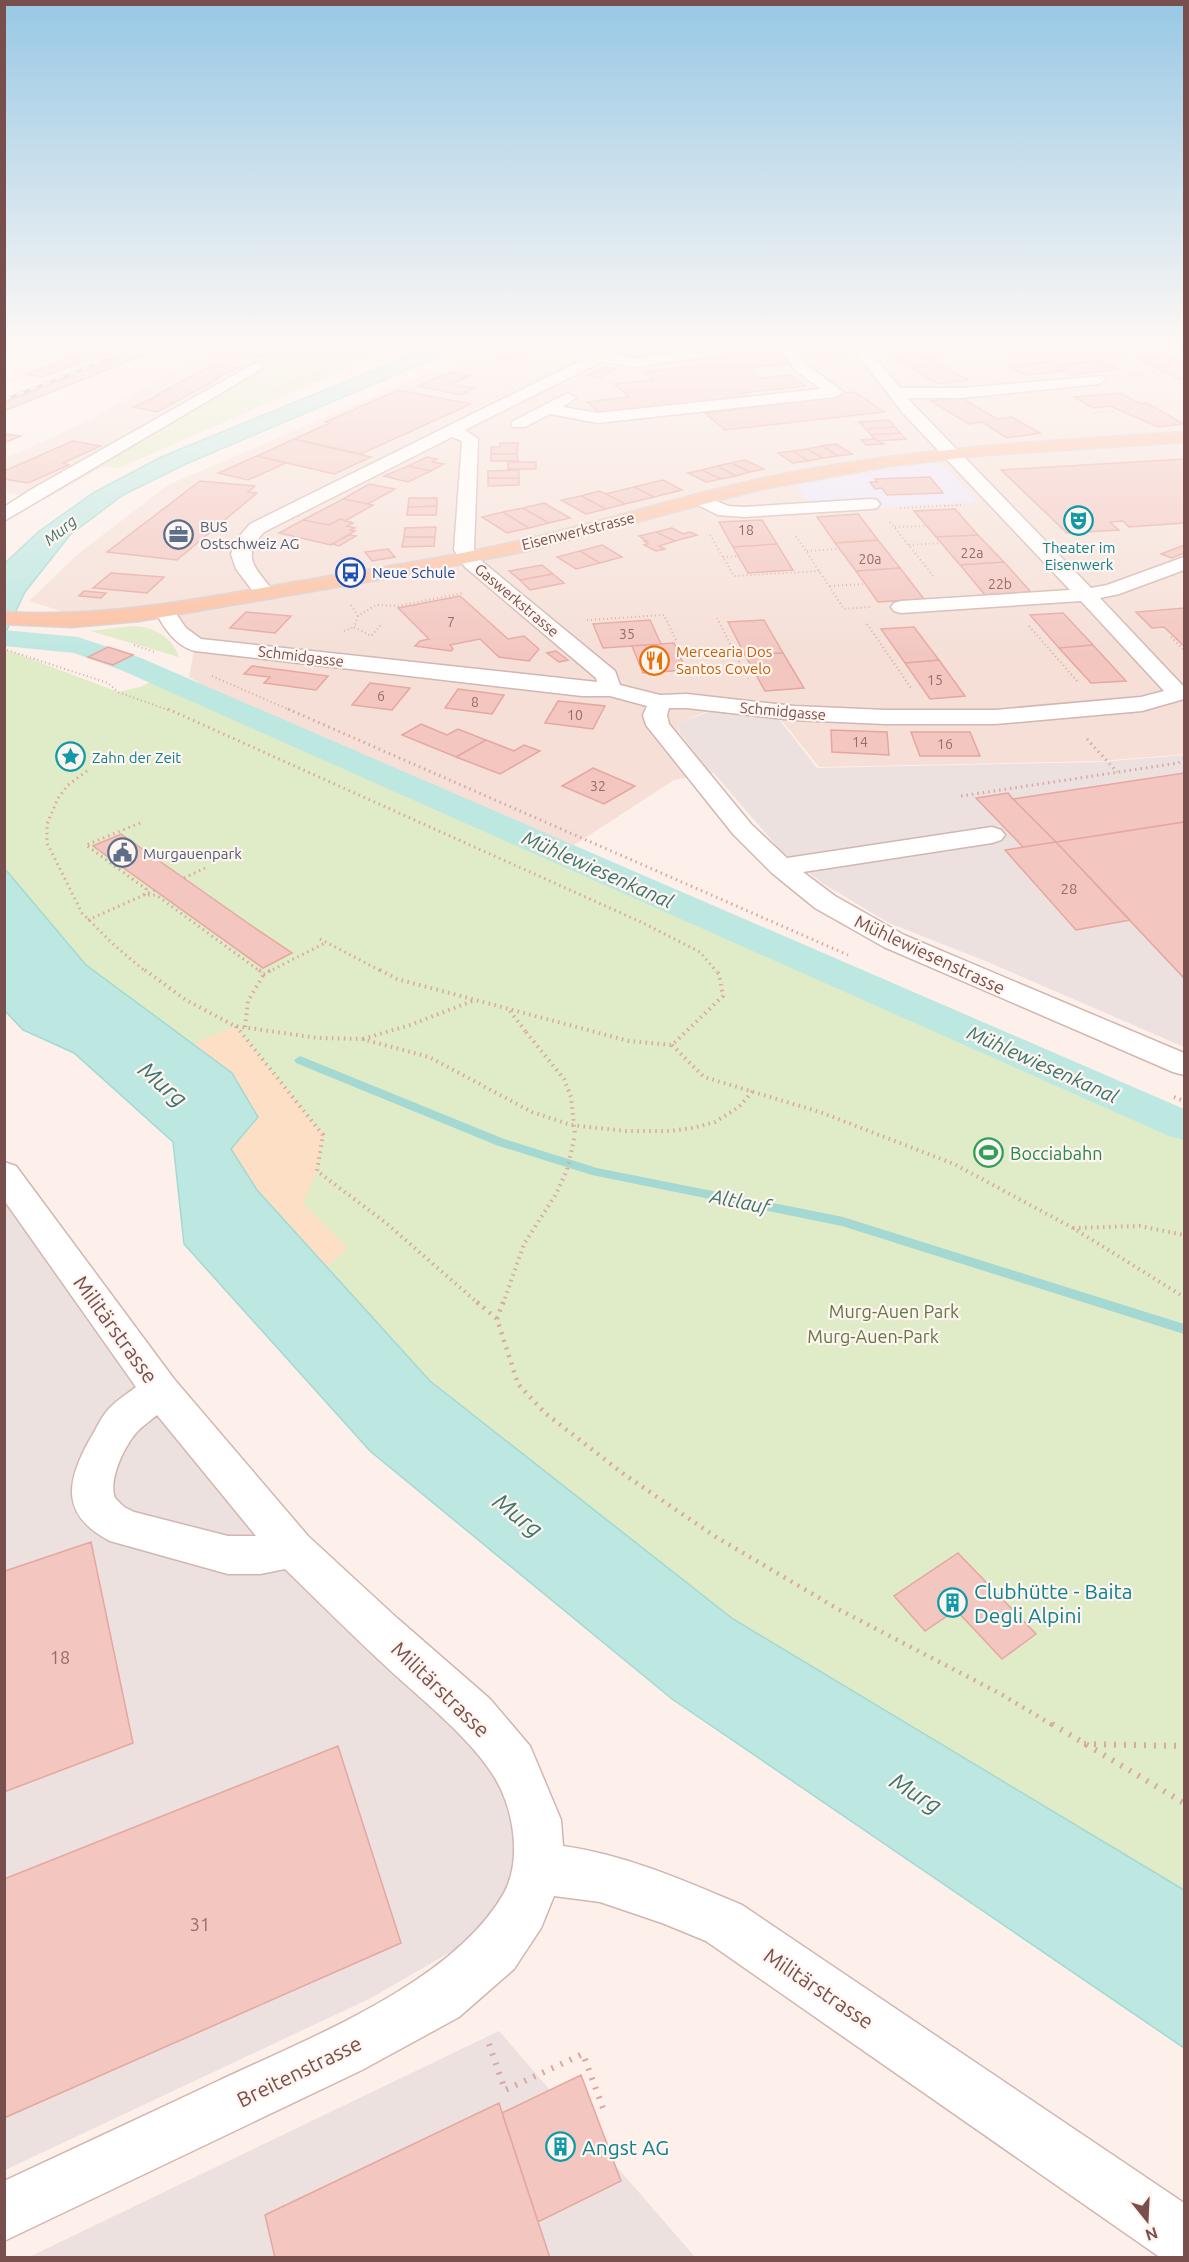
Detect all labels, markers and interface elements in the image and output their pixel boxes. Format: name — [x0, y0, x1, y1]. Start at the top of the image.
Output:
theatre icon: Theater im Eisenwerk — [1063, 504, 1095, 536]
street label: Eisenwerkstrasse — [520, 509, 636, 553]
water label: Murg — [40, 511, 80, 549]
place label: BUS Ostschweiz AG — [200, 518, 300, 552]
office icon: BUS Ostschweiz AG — [163, 519, 195, 551]
house number: 18 — [738, 522, 754, 538]
place label: Theater im Eisenwerk — [1043, 539, 1115, 573]
house number: 22a — [961, 545, 984, 561]
house number: 20a — [859, 551, 882, 567]
bus stop icon: Neue Schule — [335, 556, 367, 588]
street label: Gaswerkstrasse — [472, 560, 562, 640]
place label: Neue Schule — [372, 564, 455, 581]
house number: 22b — [988, 576, 1012, 592]
house number: 7 — [447, 614, 455, 630]
house number: 35 — [619, 626, 635, 642]
street label: Schmidgasse — [257, 642, 345, 670]
place label: Mercearia Dos Santos Covelo — [676, 643, 772, 677]
restaurant icon: Mercearia Dos Santos Covelo — [639, 644, 671, 676]
house number: 15 — [927, 672, 943, 688]
house number: 6 — [377, 688, 385, 704]
house number: 8 — [471, 694, 479, 710]
street label: Schmidgasse — [739, 699, 827, 723]
house number: 10 — [567, 707, 583, 723]
house number: 14 — [852, 734, 868, 750]
house number: 16 — [937, 736, 953, 752]
place icon: Zahn der Zeit — [55, 741, 87, 773]
place label: Zahn der Zeit — [92, 749, 181, 766]
house number: 32 — [590, 778, 606, 794]
water label: Mühlewiesenkanal — [519, 825, 677, 913]
public building icon: Murgauenpark — [106, 837, 138, 869]
place label: Murgauenpark — [143, 845, 242, 862]
house number: 28 — [1061, 880, 1077, 897]
street label: Mühlewiesenstrasse — [852, 910, 1008, 998]
water label: Mühlewiesenkanal — [964, 1020, 1122, 1108]
water label: Murg — [133, 1056, 193, 1112]
sports icon: Bocciabahn — [973, 1137, 1005, 1169]
place label: Bocciabahn — [1010, 1143, 1103, 1163]
water label: Altlauf — [707, 1184, 774, 1219]
street label: Militärstrasse — [69, 1271, 163, 1387]
park label: Murg-Auen Park — [829, 1301, 959, 1321]
park label: Murg-Auen-Park — [807, 1326, 939, 1346]
water label: Murg — [488, 1487, 548, 1543]
place label: Clubhütte - Baita Degli Alpini — [974, 1579, 1133, 1627]
building icon: Clubhütte - Baita Degli Alpini — [937, 1587, 969, 1619]
street label: Militärstrasse — [387, 1636, 495, 1742]
house number: 18 — [50, 1647, 70, 1667]
water label: Murg — [885, 1767, 947, 1819]
house number: 31 — [190, 1914, 210, 1934]
street label: Militärstrasse — [760, 1943, 878, 2033]
street label: Breitenstrasse — [233, 2030, 365, 2112]
building icon: Angst AG — [545, 2131, 577, 2163]
place label: Angst AG — [582, 2135, 669, 2159]
north arrow — [1117, 2190, 1177, 2250]
text: N — [1143, 2224, 1160, 2245]

